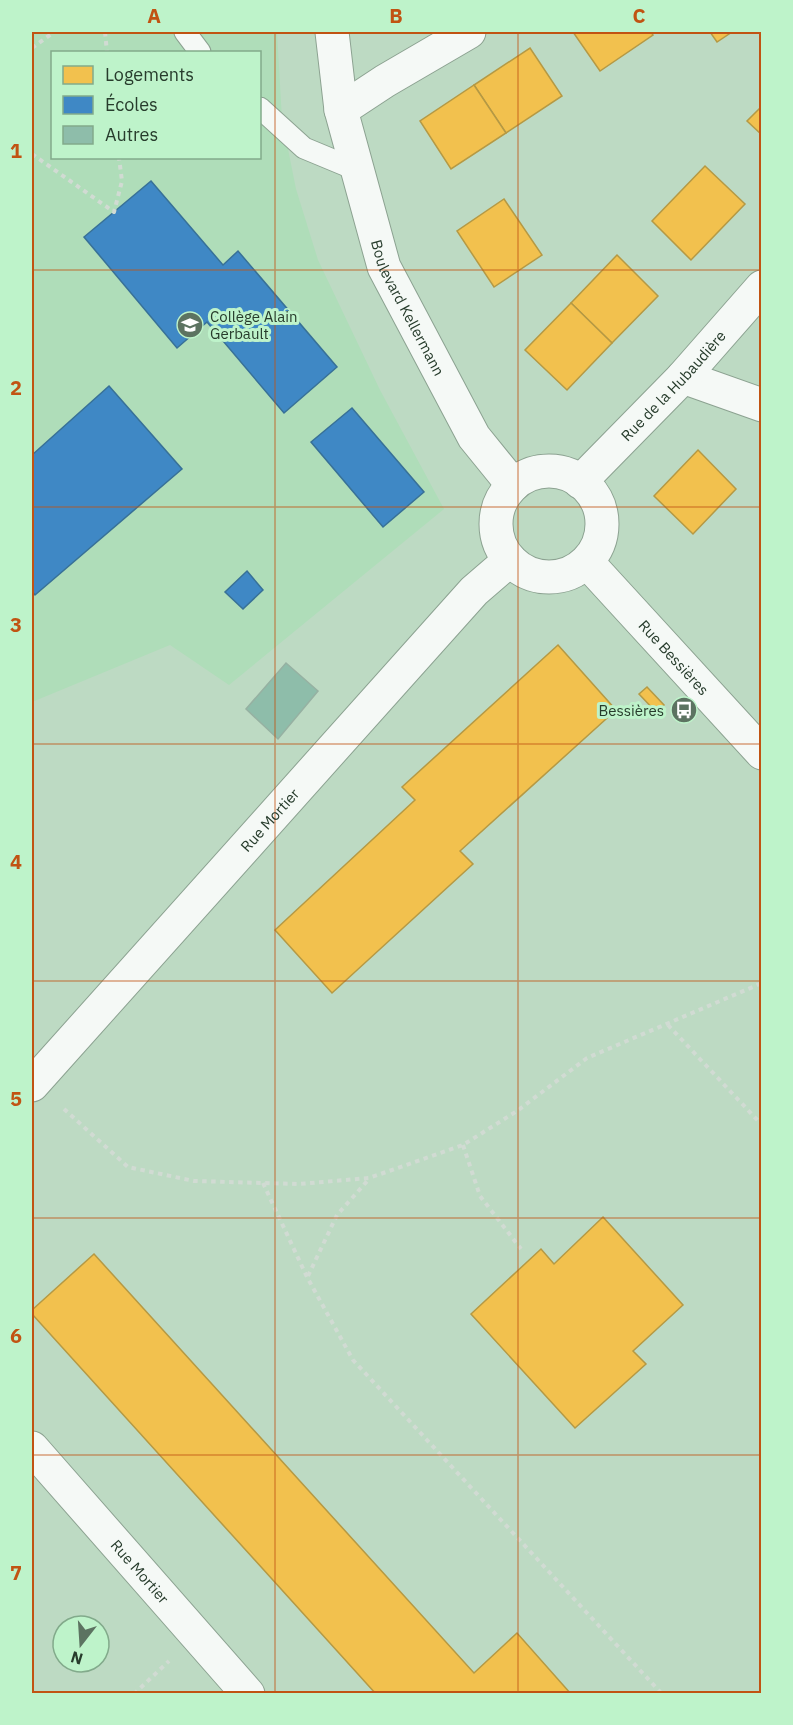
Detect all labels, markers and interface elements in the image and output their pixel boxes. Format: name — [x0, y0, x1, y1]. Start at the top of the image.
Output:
text: A — [147, 2, 161, 29]
text: B — [389, 2, 403, 29]
text: C — [632, 2, 646, 29]
legend — [51, 51, 261, 159]
text: Logements — [105, 63, 194, 86]
text: Écoles — [105, 93, 158, 116]
text: Autres — [105, 123, 158, 146]
text: 1 — [10, 137, 22, 164]
street label: Boulevard Kellermann — [367, 238, 449, 379]
place label: Collège Alain Gerbault — [210, 307, 298, 343]
school or university icon: Collège Alain Gerbault — [175, 310, 205, 340]
street label: Rue de la Hubaudière — [616, 326, 729, 445]
text: 2 — [10, 374, 22, 401]
text: 3 — [10, 611, 22, 638]
street label: Rue Bessières — [635, 615, 713, 699]
bus stop icon: Bessières — [669, 695, 699, 725]
place label: Bessières — [598, 701, 664, 720]
street label: Rue Mortier — [236, 784, 303, 855]
text: 4 — [10, 848, 22, 875]
text: 5 — [10, 1085, 22, 1112]
text: 6 — [10, 1322, 22, 1349]
street label: Rue Mortier — [107, 1535, 174, 1608]
text: 7 — [10, 1559, 22, 1586]
north arrow — [51, 1614, 111, 1674]
text: N — [68, 1647, 85, 1670]

